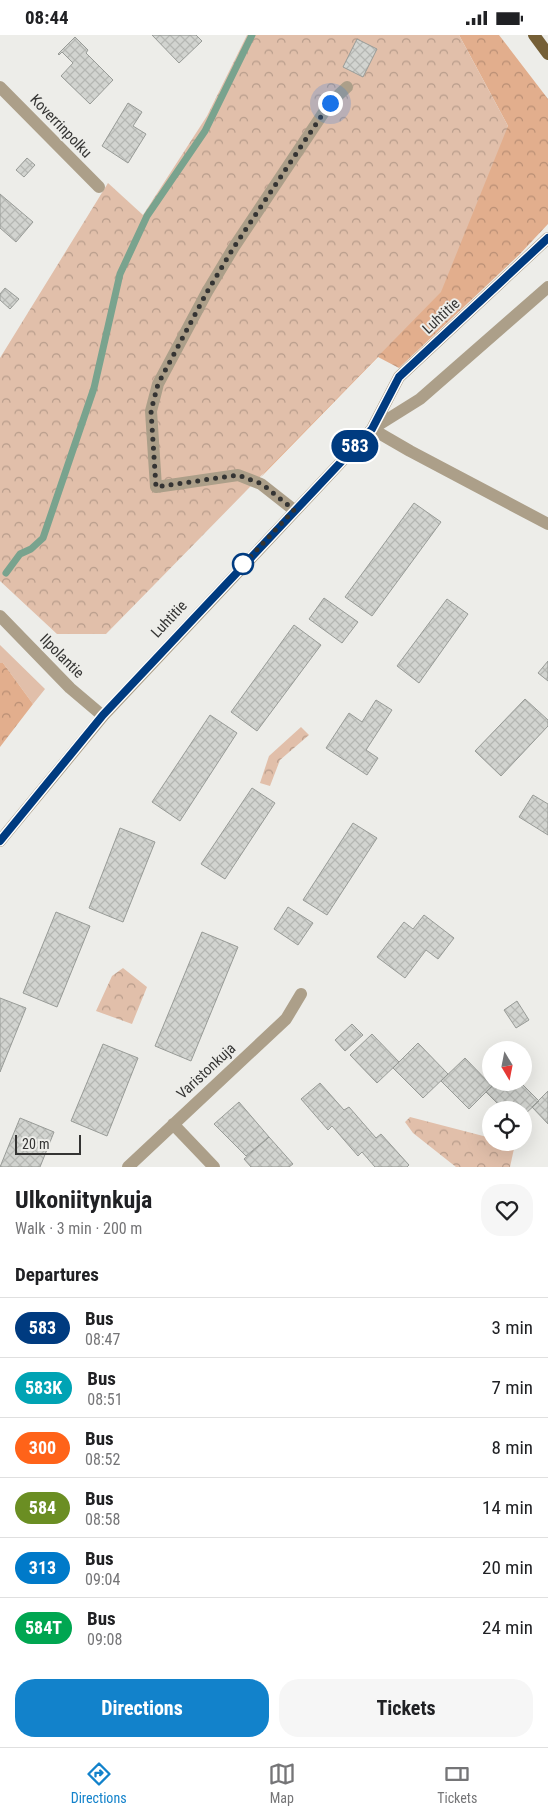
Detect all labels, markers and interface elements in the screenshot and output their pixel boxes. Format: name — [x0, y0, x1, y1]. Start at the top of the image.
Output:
text: 08:44 — [25, 6, 69, 29]
street label: Koverrinpolku — [26, 91, 96, 161]
your location — [318, 91, 343, 116]
street label: Luhtitie — [419, 294, 463, 338]
line badge: 583 — [326, 430, 384, 462]
text: 583 — [341, 435, 369, 456]
unlabelled marker — [232, 553, 254, 575]
street label: Luhtitie — [147, 597, 191, 641]
street label: Ilpolantie — [36, 630, 88, 682]
street label: Varistonkuja — [173, 1039, 239, 1103]
north arrow — [482, 1041, 532, 1091]
map controls — [482, 1041, 532, 1151]
button: locate — [482, 1101, 532, 1151]
scale bar — [15, 1132, 81, 1155]
text: 20 m — [22, 1136, 50, 1152]
button: heart — [481, 1184, 533, 1236]
text: Ulkoniitynkuja — [15, 1186, 152, 1214]
text: Walk · 3 min · 200 m — [15, 1219, 142, 1238]
text: Departures — [15, 1263, 99, 1286]
text: Bus — [85, 1307, 114, 1330]
text: 3 min — [491, 1316, 533, 1339]
text: 583 — [29, 1317, 56, 1338]
text: 08:47 — [85, 1330, 120, 1349]
text: Bus — [87, 1367, 116, 1390]
text: 7 min — [491, 1376, 533, 1399]
text: 583K — [25, 1377, 62, 1398]
text: 08:51 — [87, 1390, 123, 1409]
text: Bus — [85, 1427, 114, 1450]
text: 8 min — [491, 1436, 533, 1459]
text: 300 — [29, 1437, 56, 1458]
text: 08:52 — [85, 1450, 120, 1469]
text: Bus — [85, 1487, 114, 1510]
text: 14 min — [482, 1496, 533, 1519]
text: 584 — [29, 1497, 56, 1518]
text: 08:58 — [85, 1510, 120, 1529]
text: Bus — [85, 1547, 114, 1570]
text: 20 min — [482, 1556, 533, 1579]
text: 313 — [29, 1557, 56, 1578]
text: 09:04 — [85, 1570, 120, 1589]
text: Bus — [87, 1607, 116, 1630]
text: 24 min — [482, 1616, 533, 1639]
text: 584T — [25, 1617, 62, 1638]
text: 09:08 — [87, 1630, 122, 1649]
button: Directions — [15, 1679, 269, 1737]
button: Tickets — [279, 1679, 533, 1737]
tab: Directions — [71, 1760, 127, 1806]
tab: Map — [268, 1760, 296, 1806]
tab: Tickets — [437, 1760, 477, 1806]

